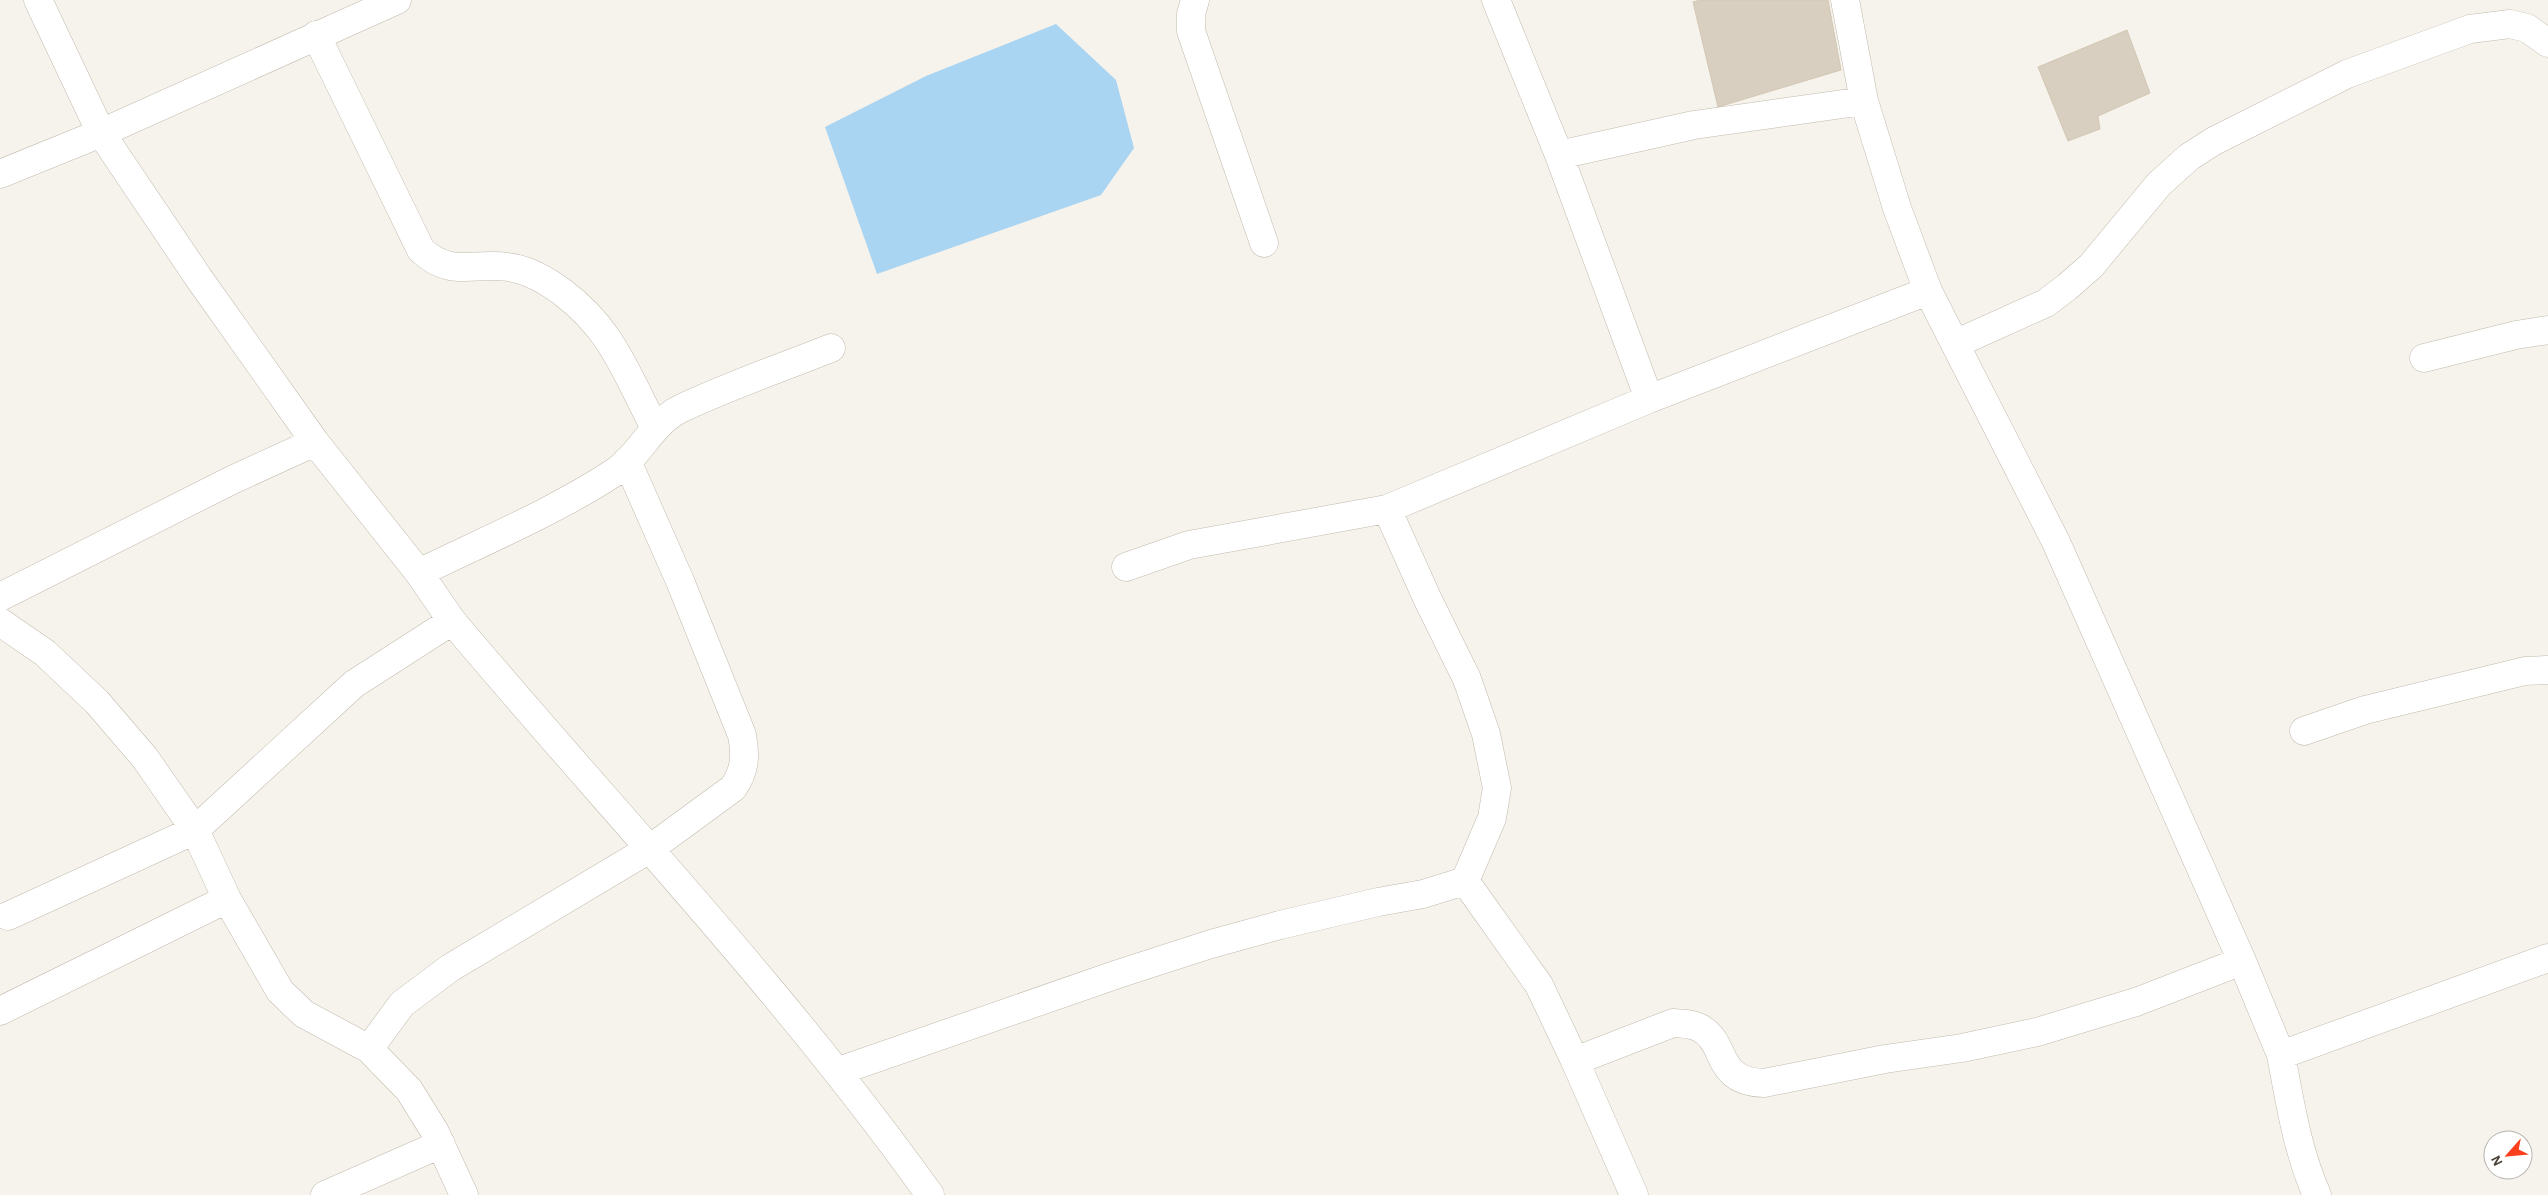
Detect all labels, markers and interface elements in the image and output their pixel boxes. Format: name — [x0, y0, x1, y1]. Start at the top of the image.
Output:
north arrow — [2483, 1130, 2533, 1180]
text: N — [2489, 1153, 2506, 1168]

